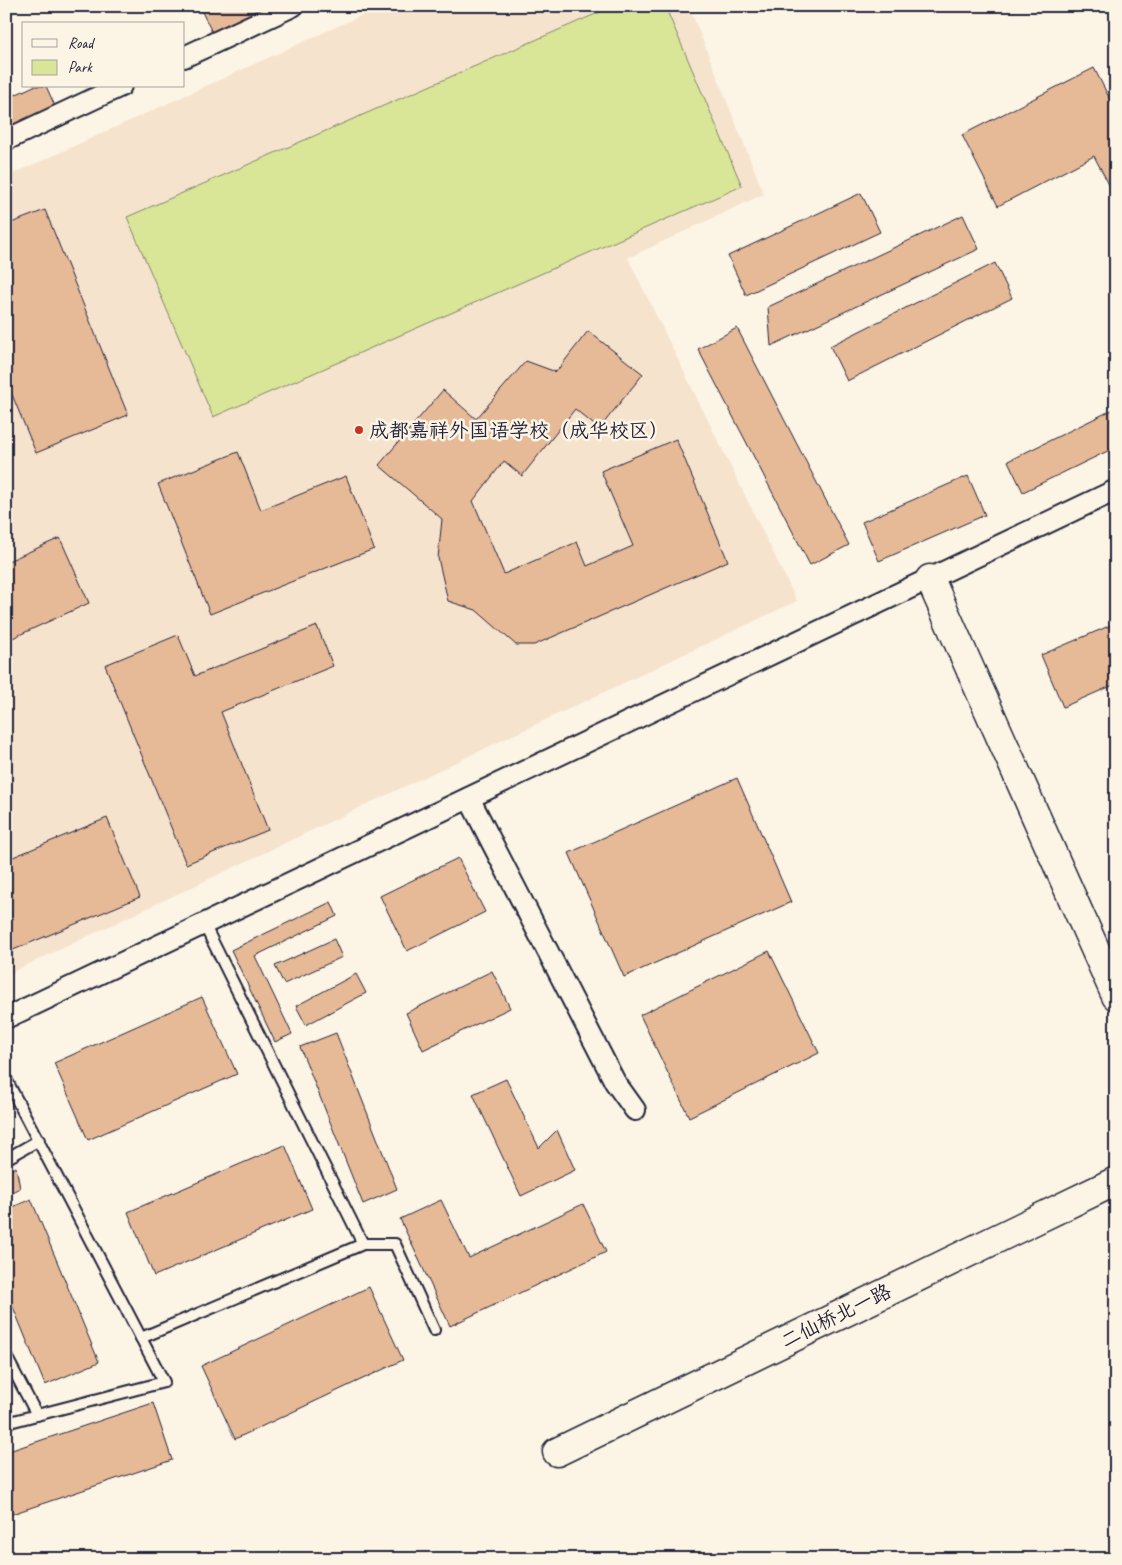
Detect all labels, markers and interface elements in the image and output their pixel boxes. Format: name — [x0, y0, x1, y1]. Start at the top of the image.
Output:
legend — [22, 22, 185, 88]
text: Road — [68, 34, 95, 53]
text: Park — [68, 58, 93, 77]
place label: 成都嘉祥外国语学校（成华校区） — [369, 418, 669, 443]
marker: 成都嘉祥外国语学校（成华校区） — [353, 424, 365, 436]
street label: 二仙桥北一路 — [777, 1278, 896, 1354]

